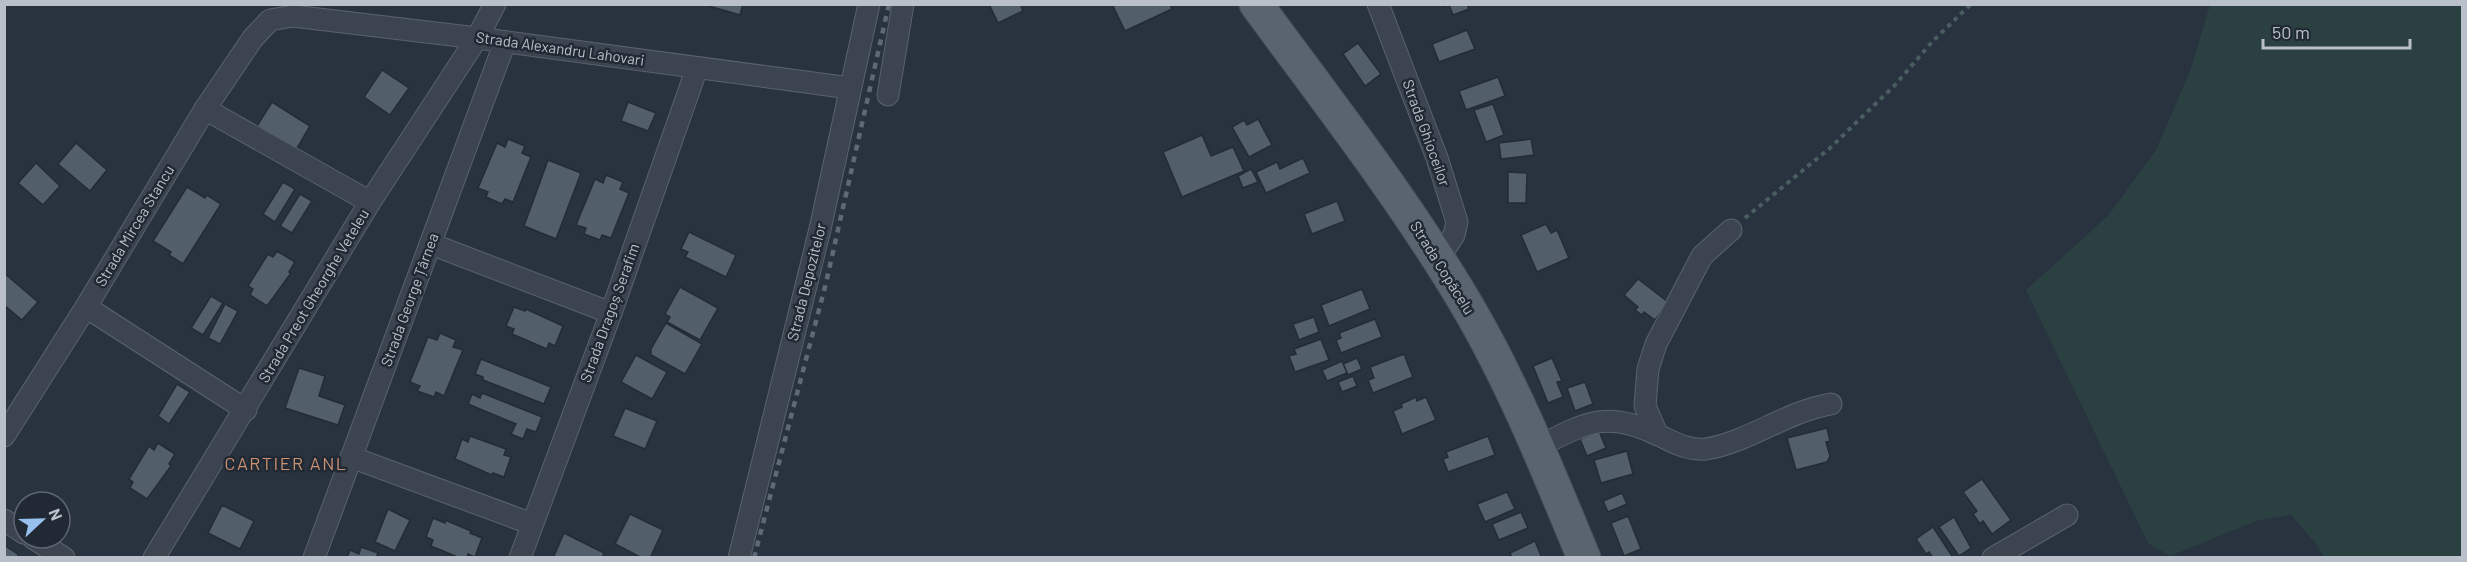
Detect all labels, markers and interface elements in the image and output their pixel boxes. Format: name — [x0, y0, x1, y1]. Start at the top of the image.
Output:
scale bar — [2263, 12, 2410, 50]
text: 50 m — [2272, 21, 2310, 43]
street label: Strada Alexandru Lahovari — [475, 27, 646, 69]
street label: Strada Ghioceilor — [1399, 77, 1455, 189]
street label: Strada Mircea Stancu — [91, 162, 177, 289]
street label: Strada Preot Gheorghe Veteleu — [254, 205, 372, 386]
street label: Strada Copăcelu — [1407, 218, 1479, 317]
street label: Strada Depozitelor — [783, 221, 829, 342]
street label: Strada George Țârnea — [377, 230, 442, 369]
street label: Strada Dragoș Serafim — [576, 241, 643, 385]
district label: CARTIER ANL — [224, 452, 348, 474]
north arrow — [12, 490, 72, 550]
text: N — [46, 506, 67, 523]

